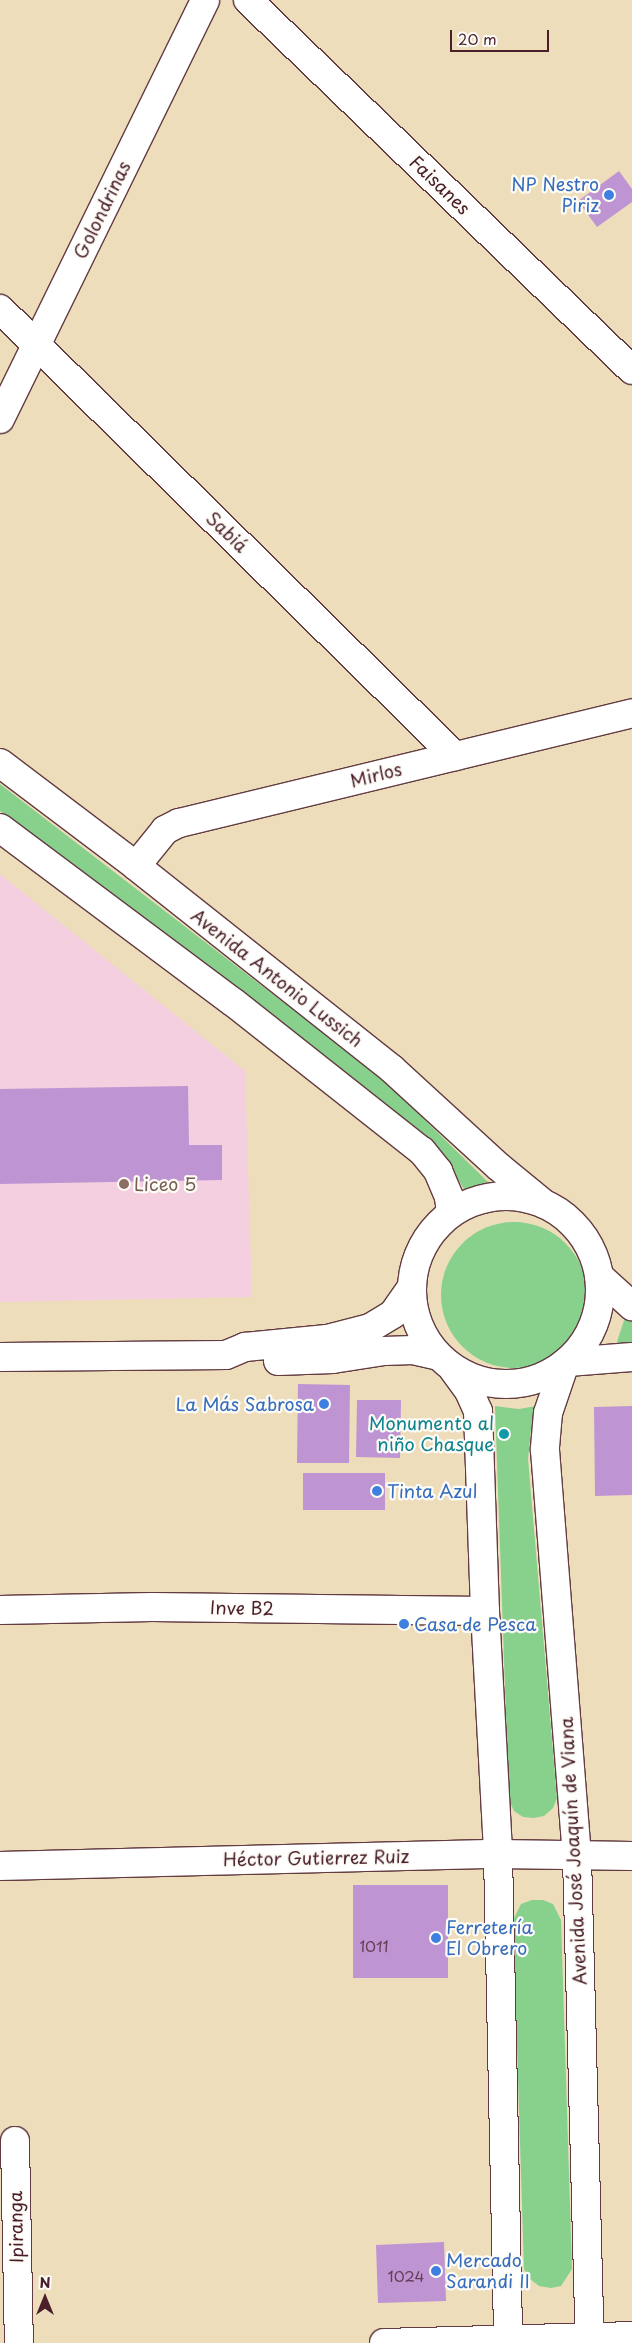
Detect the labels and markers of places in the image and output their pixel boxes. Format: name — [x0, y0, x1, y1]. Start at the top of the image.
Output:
place label: NP Nestro Piriz — [510, 174, 599, 216]
marker: NP Nestro Piriz — [603, 189, 615, 201]
place label: Liceo 5 — [134, 1173, 195, 1195]
marker: Liceo 5 — [118, 1178, 130, 1190]
place label: La Más Sabrosa — [174, 1393, 314, 1415]
marker: La Más Sabrosa — [318, 1398, 330, 1410]
place label: Monumento al niño Chasque — [369, 1413, 494, 1456]
marker: Monumento al niño Chasque — [498, 1428, 510, 1440]
place label: Tinta Azul — [387, 1480, 477, 1502]
marker: Tinta Azul — [371, 1485, 383, 1497]
place label: Casa de Pesca — [414, 1613, 539, 1635]
marker: Casa de Pesca — [398, 1618, 410, 1630]
place label: Ferretería El Obrero — [446, 1917, 533, 1960]
marker: Ferretería El Obrero — [430, 1932, 442, 1944]
place label: Mercado Sarandi II — [446, 2250, 529, 2292]
marker: Mercado Sarandi II — [430, 2265, 442, 2277]

